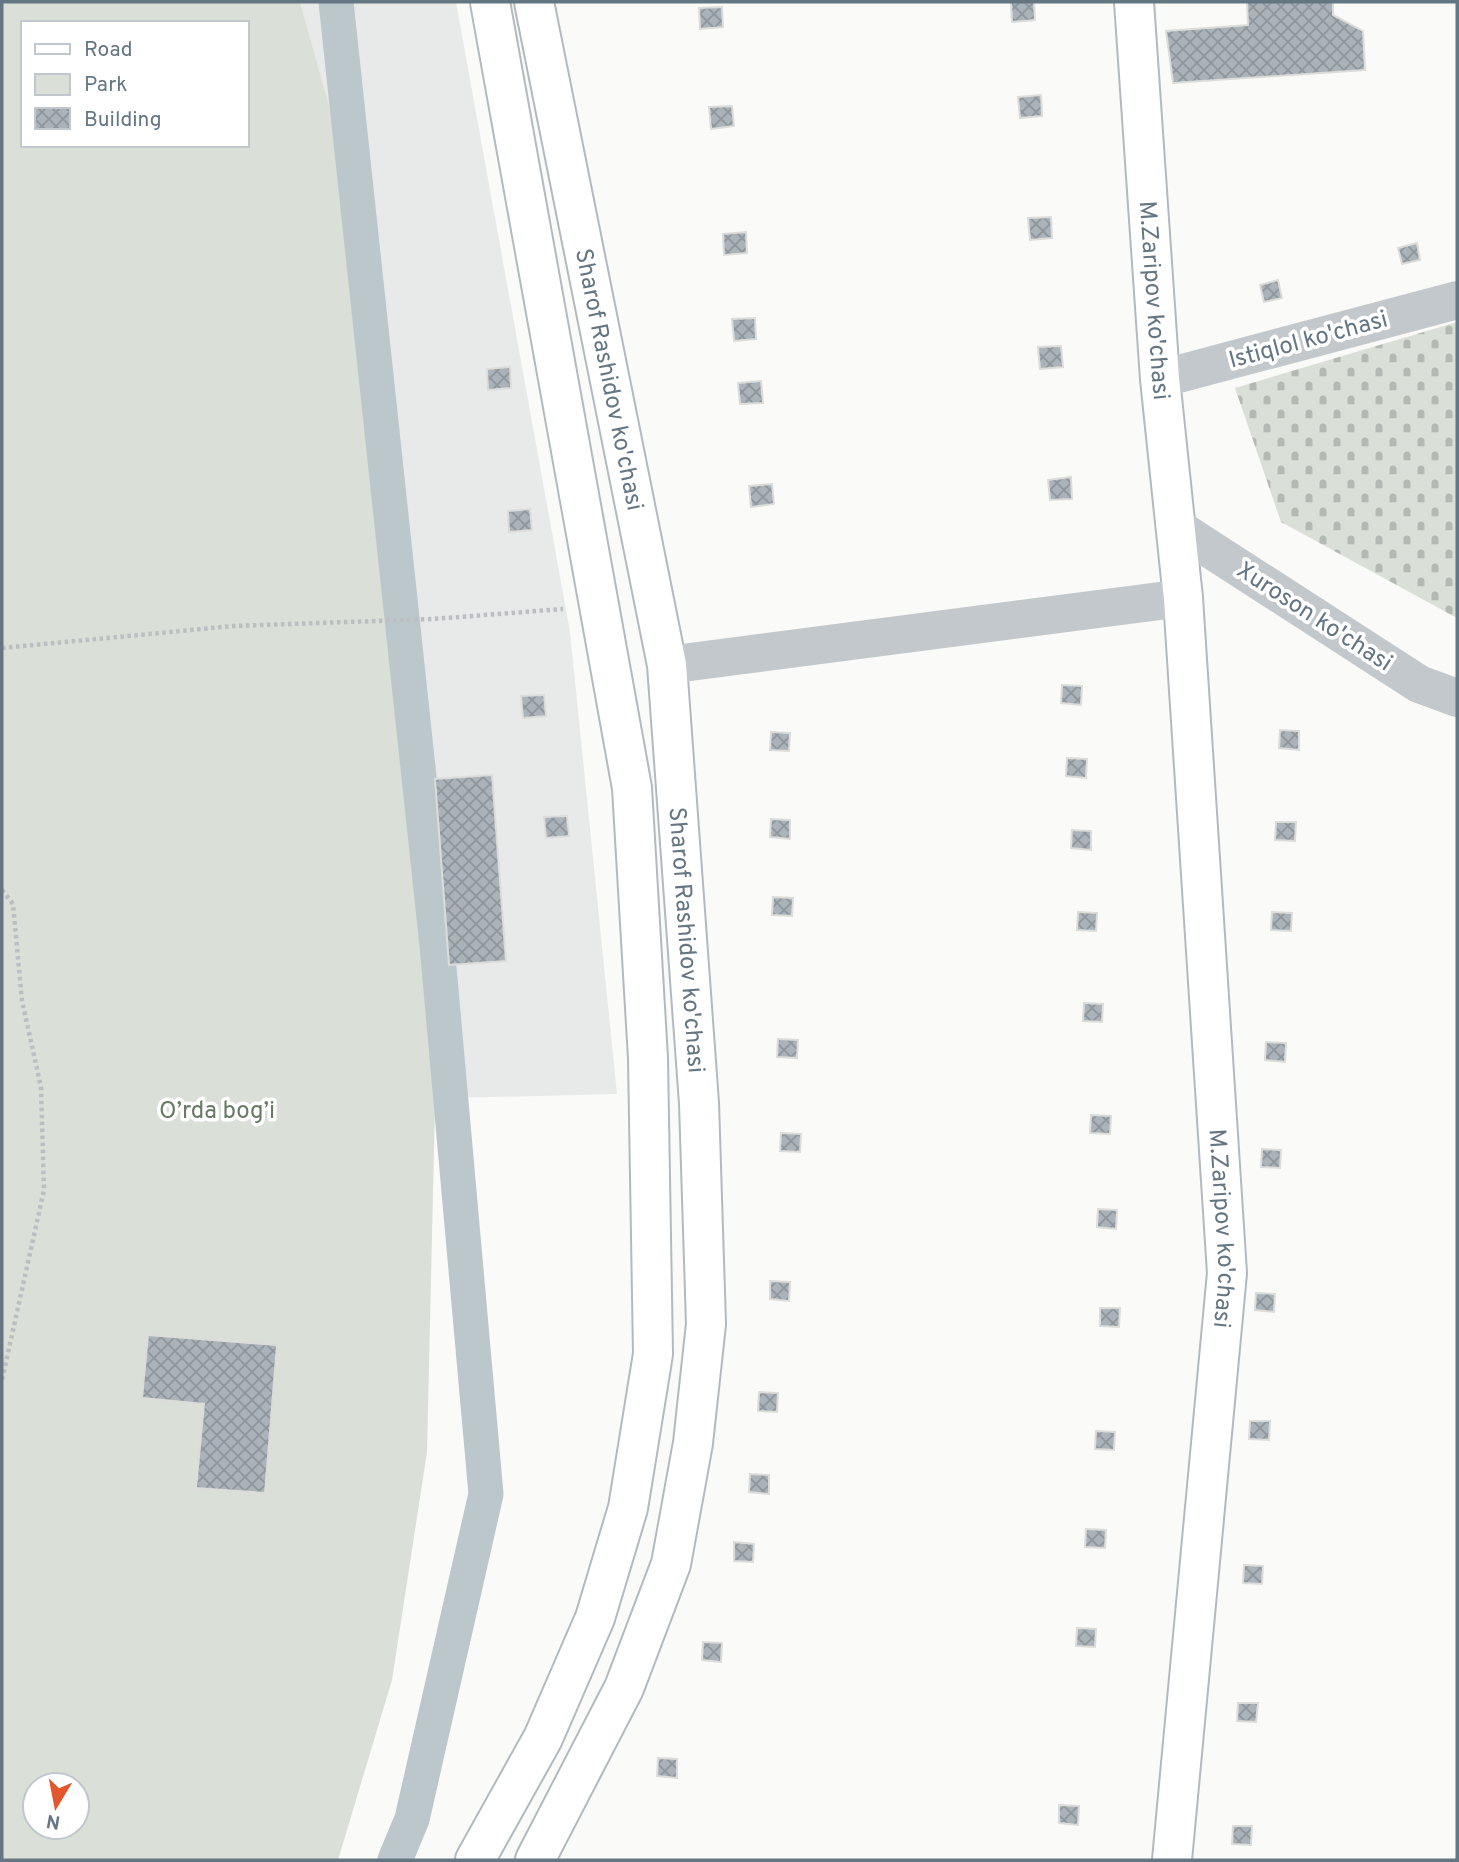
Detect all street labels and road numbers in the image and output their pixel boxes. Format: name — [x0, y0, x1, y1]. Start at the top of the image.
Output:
street label: M.Zaripov ko'chasi — [1131, 200, 1175, 402]
street label: Sharof Rashidov ko'chasi — [567, 246, 649, 514]
street label: Istiqlol ko'chasi — [1226, 305, 1391, 377]
street label: Xuroson ko'chasi — [1230, 556, 1397, 679]
street label: Sharof Rashidov ko'chasi — [660, 806, 710, 1074]
street label: M.Zaripov ko'chasi — [1201, 1128, 1240, 1329]

